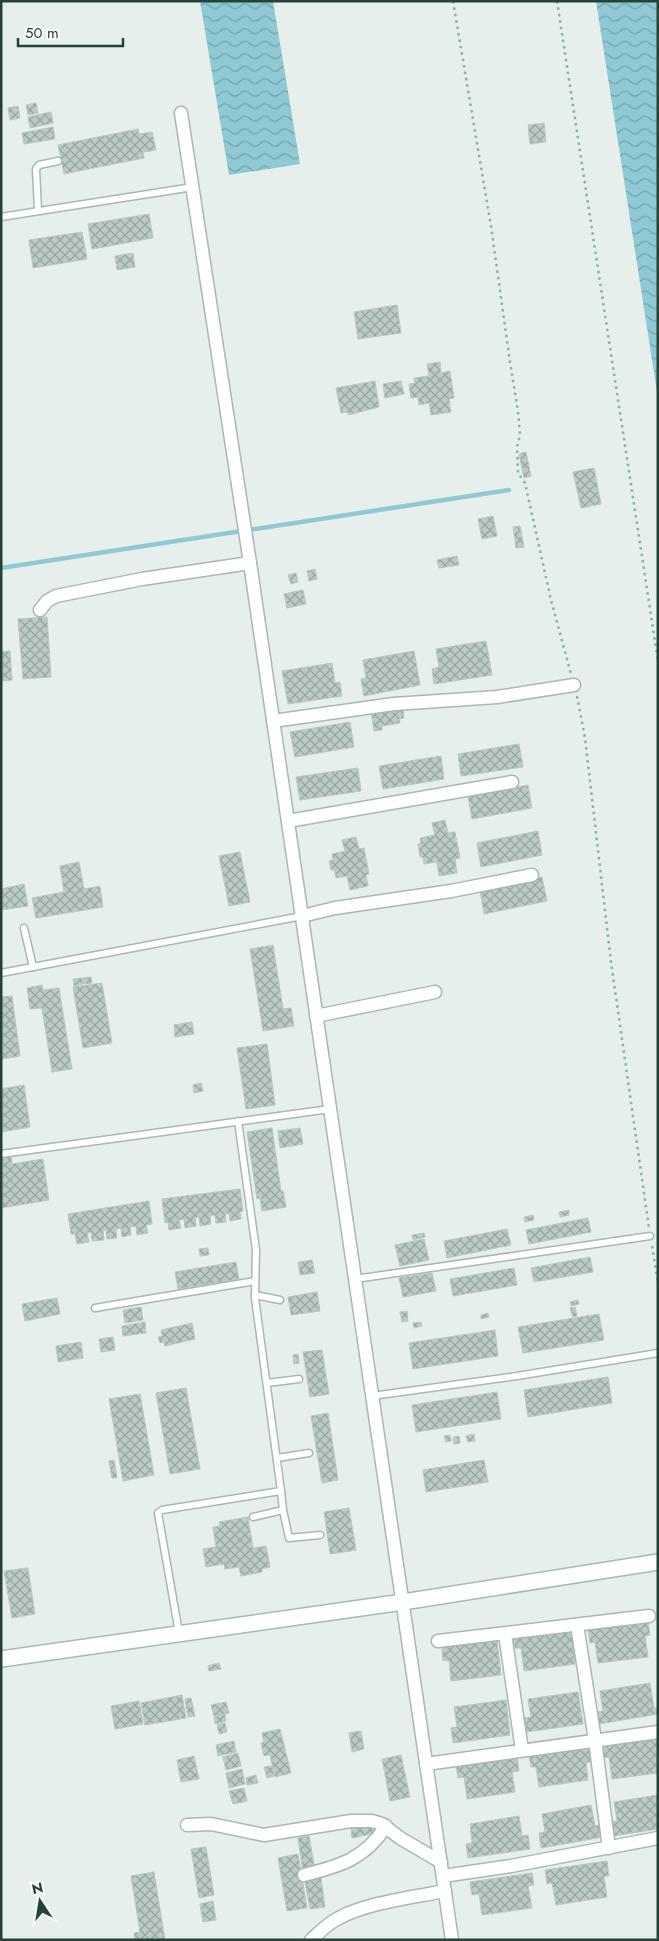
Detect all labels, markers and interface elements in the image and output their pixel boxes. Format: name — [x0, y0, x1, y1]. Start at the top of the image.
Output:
scale bar — [18, 15, 122, 47]
text: 50 m — [25, 22, 59, 44]
north arrow — [15, 1876, 65, 1926]
text: N — [30, 1877, 45, 1899]

